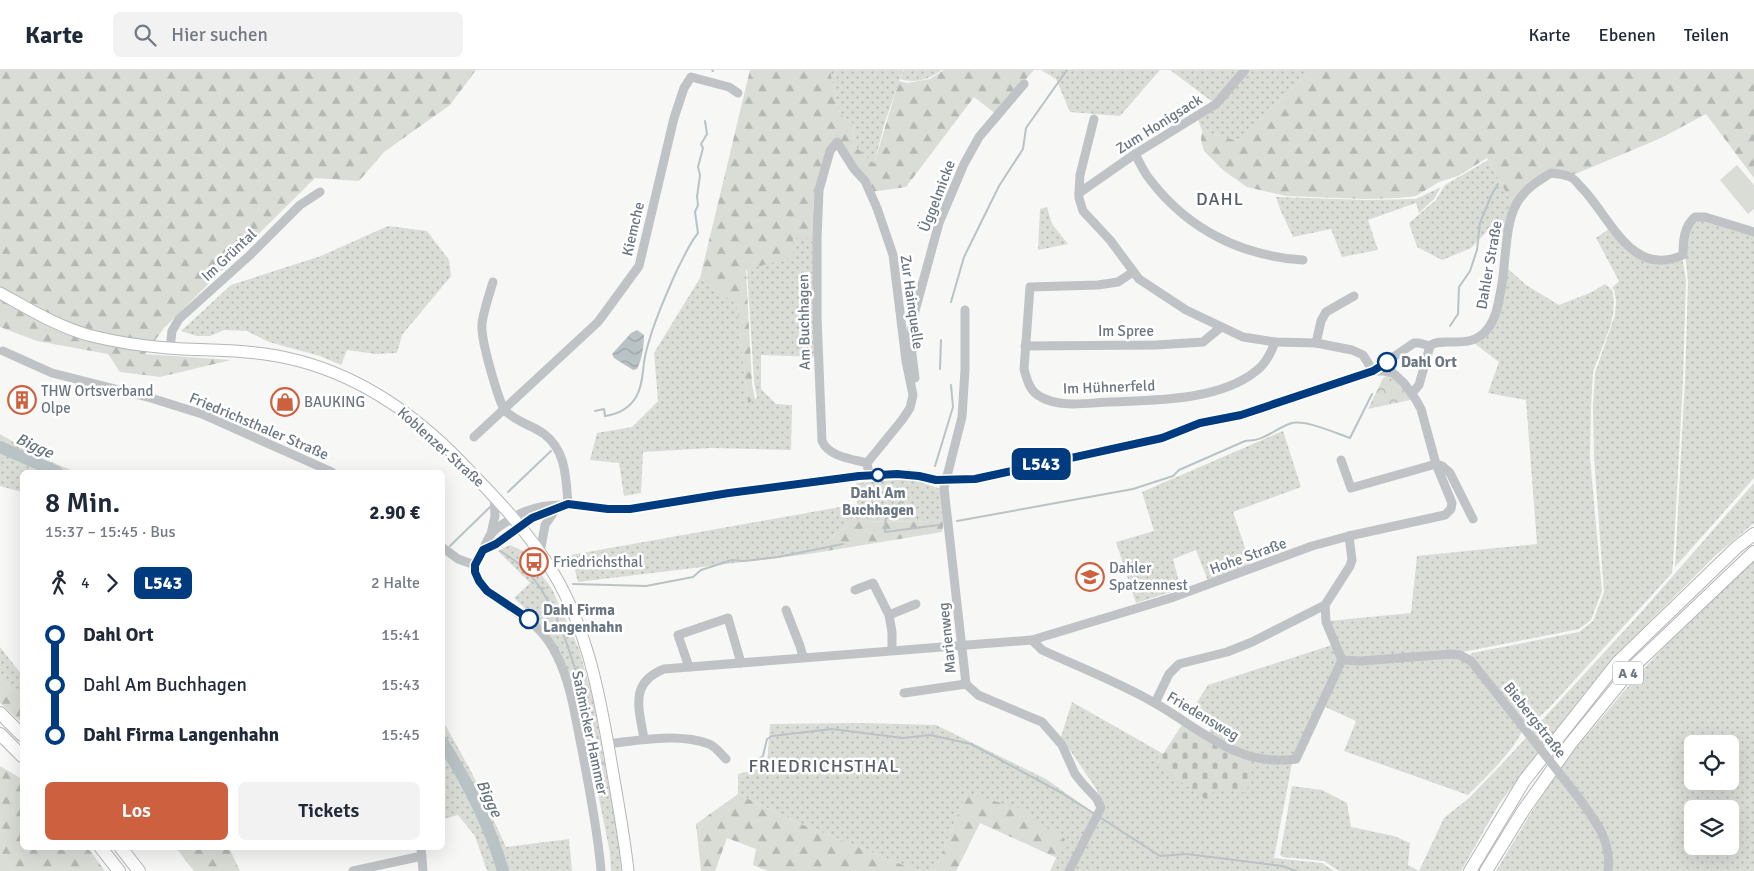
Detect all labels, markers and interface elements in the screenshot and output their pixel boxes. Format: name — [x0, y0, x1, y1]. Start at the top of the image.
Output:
search box — [113, 12, 463, 57]
text: Karte — [25, 20, 83, 50]
icon: search — [131, 21, 159, 49]
text: Hier suchen — [171, 23, 268, 47]
text: Karte — [1528, 24, 1570, 46]
text: Ebenen — [1598, 24, 1656, 46]
text: Teilen — [1684, 24, 1729, 46]
street label: Zum Honigsack — [1113, 90, 1206, 158]
street label: Üggelmicke — [915, 157, 959, 235]
district label: DAHL — [1196, 188, 1244, 210]
street label: Kiemche — [618, 200, 648, 258]
street label: Dahler Straße — [1472, 219, 1506, 311]
street label: Im Grüntal — [198, 225, 260, 285]
street label: Zur Hainquelle — [896, 254, 928, 350]
street label: Am Buchhagen — [794, 274, 814, 370]
street label: Im Spree — [1098, 322, 1154, 340]
marker: Dahl Ort — [1377, 352, 1397, 372]
place label: Dahl Ort — [1401, 353, 1457, 371]
street label: Im Hühnerfeld — [1062, 376, 1156, 398]
place label: THW Ortsverband Olpe — [41, 382, 153, 417]
building icon: THW Ortsverband Olpe — [7, 385, 37, 415]
shop icon: BAUKING — [270, 387, 300, 417]
street label: Friedrichsthaler Straße — [187, 388, 331, 464]
place label: BAUKING — [304, 393, 365, 411]
street label: Koblenzer Straße — [394, 403, 488, 491]
water label: Bigge — [13, 429, 57, 463]
line badge: L543 — [1006, 448, 1076, 480]
text: L543 — [1022, 453, 1060, 475]
marker: Dahl Am Buchhagen — [871, 468, 885, 482]
place label: Dahl Am Buchhagen — [842, 484, 914, 519]
text: 8 Min. — [45, 486, 120, 520]
text: 2.90 € — [369, 501, 420, 525]
text: 15:37 – 15:45 · Bus — [45, 522, 176, 542]
street label: Hohe Straße — [1207, 534, 1289, 578]
bus stop icon: Friedrichsthal — [519, 547, 549, 577]
place label: Friedrichsthal — [553, 553, 643, 571]
place label: Dahler Spatzennest — [1109, 559, 1188, 594]
school or university icon: Dahler Spatzennest — [1075, 562, 1105, 592]
icon: walk — [45, 569, 73, 597]
icon: forward — [98, 569, 126, 597]
text: L543 — [144, 572, 182, 594]
text: 4 — [81, 573, 90, 593]
text: 2 Halte — [371, 573, 420, 593]
place label: Dahl Firma Langenhahn — [543, 601, 623, 636]
street label: Marienweg — [934, 602, 960, 674]
marker: Dahl Firma Langenhahn — [519, 609, 539, 629]
text: Dahl Ort — [83, 623, 154, 647]
text: 15:41 — [381, 625, 420, 645]
road number: A 4 — [1613, 662, 1643, 684]
street label: Saßmicker Hammer — [568, 669, 612, 797]
text: Dahl Am Buchhagen — [83, 673, 247, 697]
text: 15:43 — [381, 675, 420, 695]
street label: Biebergstraße — [1500, 679, 1570, 761]
street label: Friedensweg — [1164, 687, 1242, 745]
text: Dahl Firma Langenhahn — [83, 723, 279, 747]
text: 15:45 — [381, 725, 420, 745]
map controls — [1684, 735, 1739, 855]
button: locate — [1684, 735, 1739, 790]
district label: FRIEDRICHSTHAL — [748, 755, 900, 777]
water label: Bigge — [472, 777, 507, 821]
button: Los — [45, 782, 228, 840]
button: Tickets — [238, 782, 420, 840]
button: layers — [1684, 800, 1739, 855]

